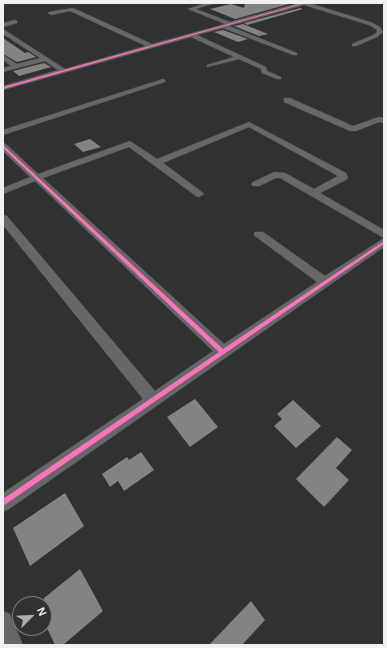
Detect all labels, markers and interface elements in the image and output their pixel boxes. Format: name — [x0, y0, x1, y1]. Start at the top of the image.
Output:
north arrow — [12, 596, 52, 636]
text: N — [35, 605, 49, 618]

